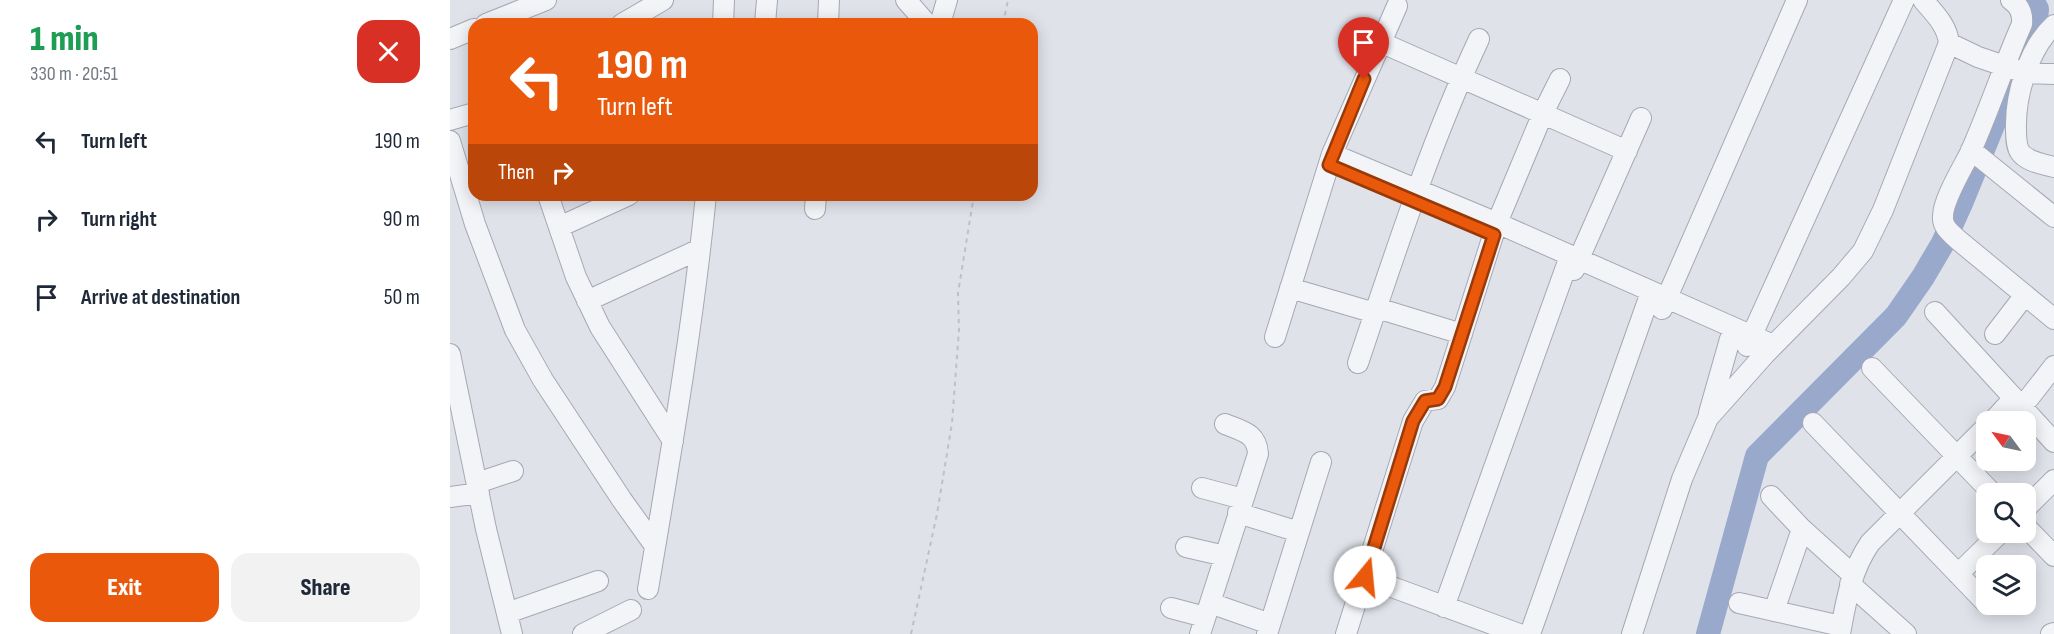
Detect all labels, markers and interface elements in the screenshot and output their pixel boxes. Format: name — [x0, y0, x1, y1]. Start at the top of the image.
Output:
pin — [1338, 17, 1389, 79]
text: 1 min — [30, 18, 98, 61]
button: close — [357, 20, 420, 83]
icon: arrive — [1347, 26, 1380, 59]
text: 190 m — [597, 40, 688, 91]
icon: left — [498, 42, 576, 120]
text: 330 m · 20:51 — [30, 62, 118, 86]
text: Turn left — [597, 91, 673, 123]
icon: left — [30, 125, 63, 158]
text: Turn left — [81, 128, 147, 155]
text: 190 m — [375, 128, 420, 155]
icon: right — [546, 156, 579, 189]
text: Then — [498, 159, 534, 186]
icon: right — [30, 203, 63, 236]
text: Turn right — [81, 206, 157, 233]
text: 90 m — [383, 206, 420, 233]
icon: arrive — [30, 281, 63, 314]
text: Arrive at destination — [81, 284, 240, 311]
text: 50 m — [384, 284, 420, 311]
north arrow — [1976, 411, 2036, 471]
map controls — [1976, 411, 2036, 615]
button: search — [1976, 483, 2036, 543]
position arrow — [1333, 545, 1397, 609]
button: Exit — [30, 553, 219, 622]
button: Share — [231, 553, 420, 622]
button: layers — [1976, 555, 2036, 615]

